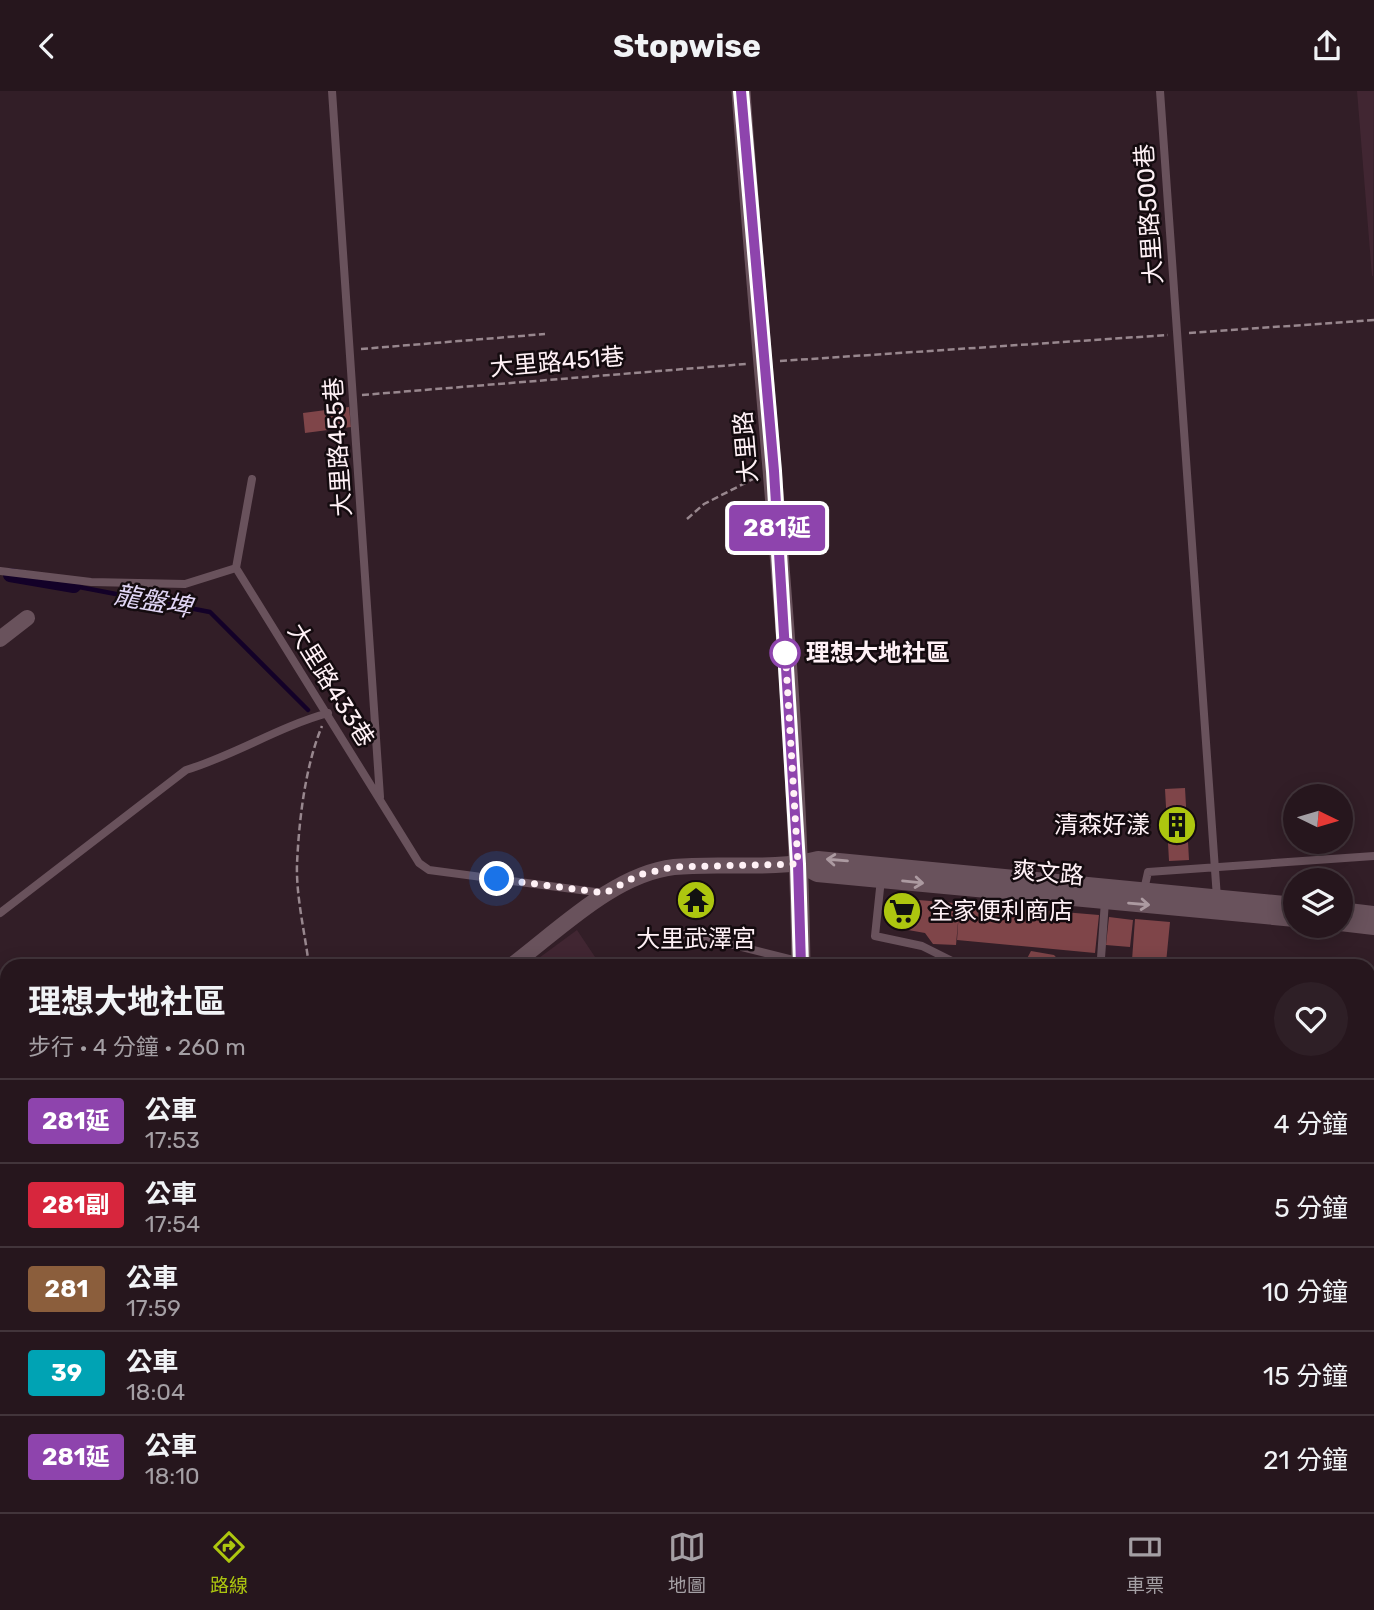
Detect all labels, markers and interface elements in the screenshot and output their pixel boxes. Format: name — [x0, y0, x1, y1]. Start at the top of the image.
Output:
icon: back — [28, 27, 66, 65]
text: Stopwise — [613, 27, 761, 65]
icon: share — [1308, 27, 1346, 65]
street label: 大里路500巷 — [1130, 143, 1168, 285]
street label: 大里路451巷 — [489, 342, 625, 382]
street label: 大里路455巷 — [319, 376, 357, 518]
street label: 大里路 — [729, 410, 763, 484]
line badge: 281延 — [728, 505, 826, 551]
text: 281延 — [743, 514, 811, 542]
water label: 龍盤埤 — [112, 579, 197, 624]
street label: 大里路433巷 — [282, 618, 380, 752]
marker: 理想大地社區 — [770, 638, 800, 668]
place label: 理想大地社區 — [806, 639, 950, 667]
north arrow — [1283, 784, 1353, 854]
map controls — [1283, 784, 1353, 938]
building icon: 清森好漾 — [1156, 804, 1198, 846]
place label: 清森好漾 — [1054, 811, 1150, 839]
one-way arrow — [826, 853, 849, 866]
street label: 爽文路 — [1011, 856, 1085, 890]
your location — [479, 861, 514, 896]
button: layers — [1283, 868, 1353, 938]
one-way arrow — [901, 876, 924, 889]
temple icon: 大里武澤宮 — [675, 879, 717, 921]
supermarket icon: 全家便利商店 — [881, 890, 923, 932]
place label: 全家便利商店 — [929, 897, 1073, 925]
one-way arrow — [1127, 898, 1150, 911]
place label: 大里武澤宮 — [636, 925, 756, 953]
text: 理想大地社區 — [28, 982, 226, 1021]
button: heart — [1274, 982, 1348, 1056]
text: 步行 · 4 分鐘 · 260 m — [28, 1033, 246, 1061]
text: 公車 — [145, 1095, 197, 1126]
text: 281延 — [42, 1107, 110, 1135]
text: 4 分鐘 — [1273, 1109, 1348, 1140]
text: 17:53 — [145, 1126, 200, 1154]
text: 公車 — [145, 1179, 197, 1210]
text: 281副 — [42, 1191, 110, 1219]
text: 5 分鐘 — [1274, 1193, 1348, 1224]
text: 17:54 — [145, 1210, 200, 1238]
text: 公車 — [126, 1263, 178, 1294]
text: 281 — [45, 1275, 88, 1303]
text: 10 分鐘 — [1262, 1277, 1348, 1308]
text: 17:59 — [126, 1294, 181, 1322]
text: 公車 — [126, 1347, 178, 1378]
text: 39 — [51, 1359, 82, 1387]
text: 15 分鐘 — [1263, 1361, 1348, 1392]
text: 18:04 — [126, 1378, 185, 1406]
text: 公車 — [145, 1431, 197, 1462]
text: 281延 — [42, 1443, 110, 1471]
text: 21 分鐘 — [1263, 1445, 1348, 1476]
text: 18:10 — [145, 1462, 200, 1490]
tab: 路線 — [210, 1528, 248, 1597]
tab: 地圖 — [668, 1528, 706, 1597]
tab: 車票 — [1126, 1528, 1164, 1597]

